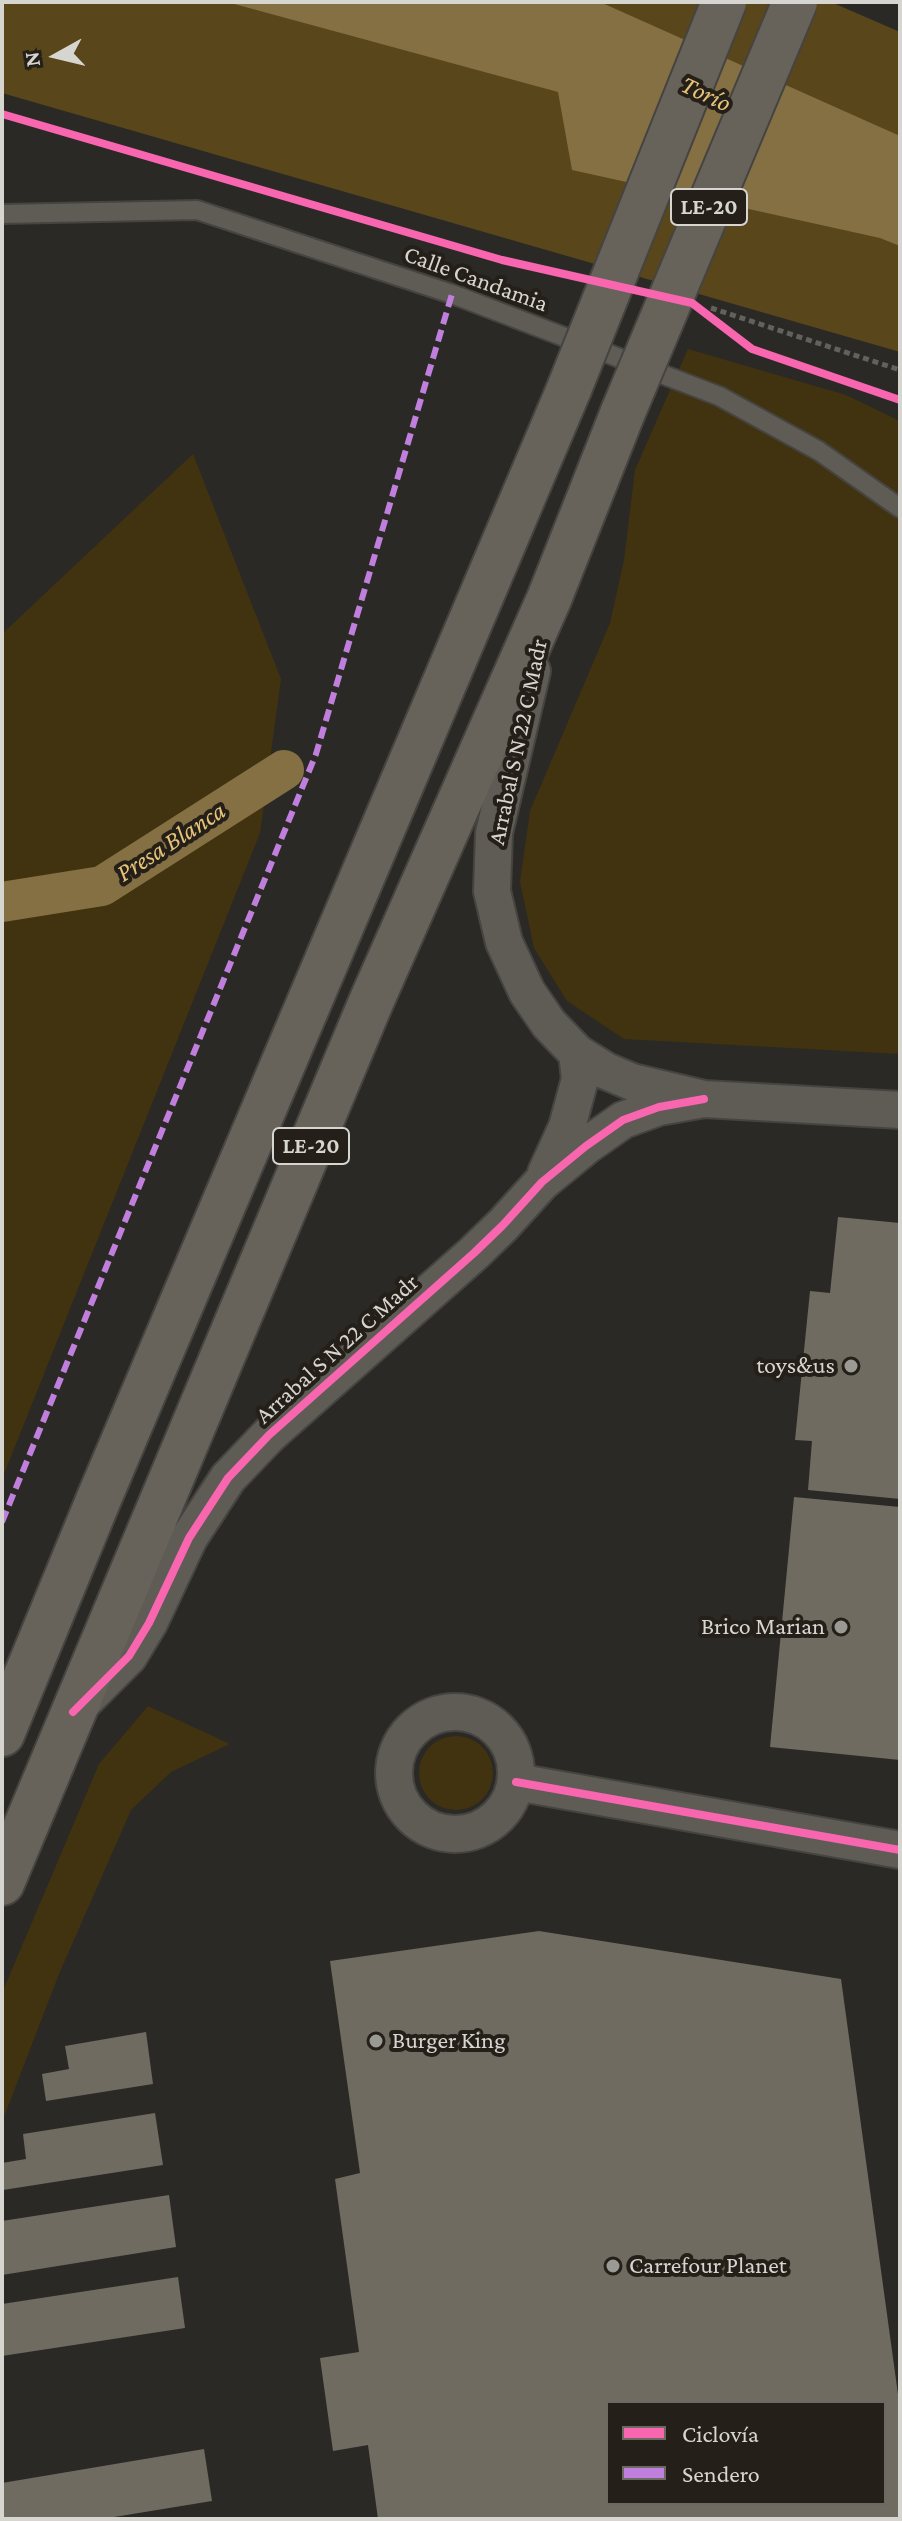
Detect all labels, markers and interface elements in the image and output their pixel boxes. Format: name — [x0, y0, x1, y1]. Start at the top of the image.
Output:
north arrow — [16, 16, 96, 96]
text: N — [18, 50, 45, 69]
water label: Torío — [676, 69, 736, 119]
road number: LE-20 — [671, 189, 747, 225]
street label: Calle Candamia — [400, 240, 552, 318]
street label: Arrabal S N 22 C Madr — [482, 636, 554, 848]
water label: Presa Blanca — [111, 795, 231, 889]
road number: LE-20 — [273, 1128, 349, 1164]
street label: Arrabal S N 22 C Madr — [249, 1268, 425, 1430]
place label: toys&us — [756, 1352, 835, 1380]
marker: toys&us — [842, 1357, 860, 1375]
place label: Brico Marian — [701, 1613, 825, 1641]
marker: Brico Marian — [832, 1618, 850, 1636]
place label: Burger King — [392, 2027, 506, 2055]
marker: Burger King — [367, 2032, 385, 2050]
place label: Carrefour Planet — [629, 2252, 787, 2280]
marker: Carrefour Planet — [604, 2257, 622, 2275]
legend — [606, 2401, 886, 2505]
text: Ciclovía — [682, 2420, 759, 2447]
text: Sendero — [682, 2460, 760, 2487]

